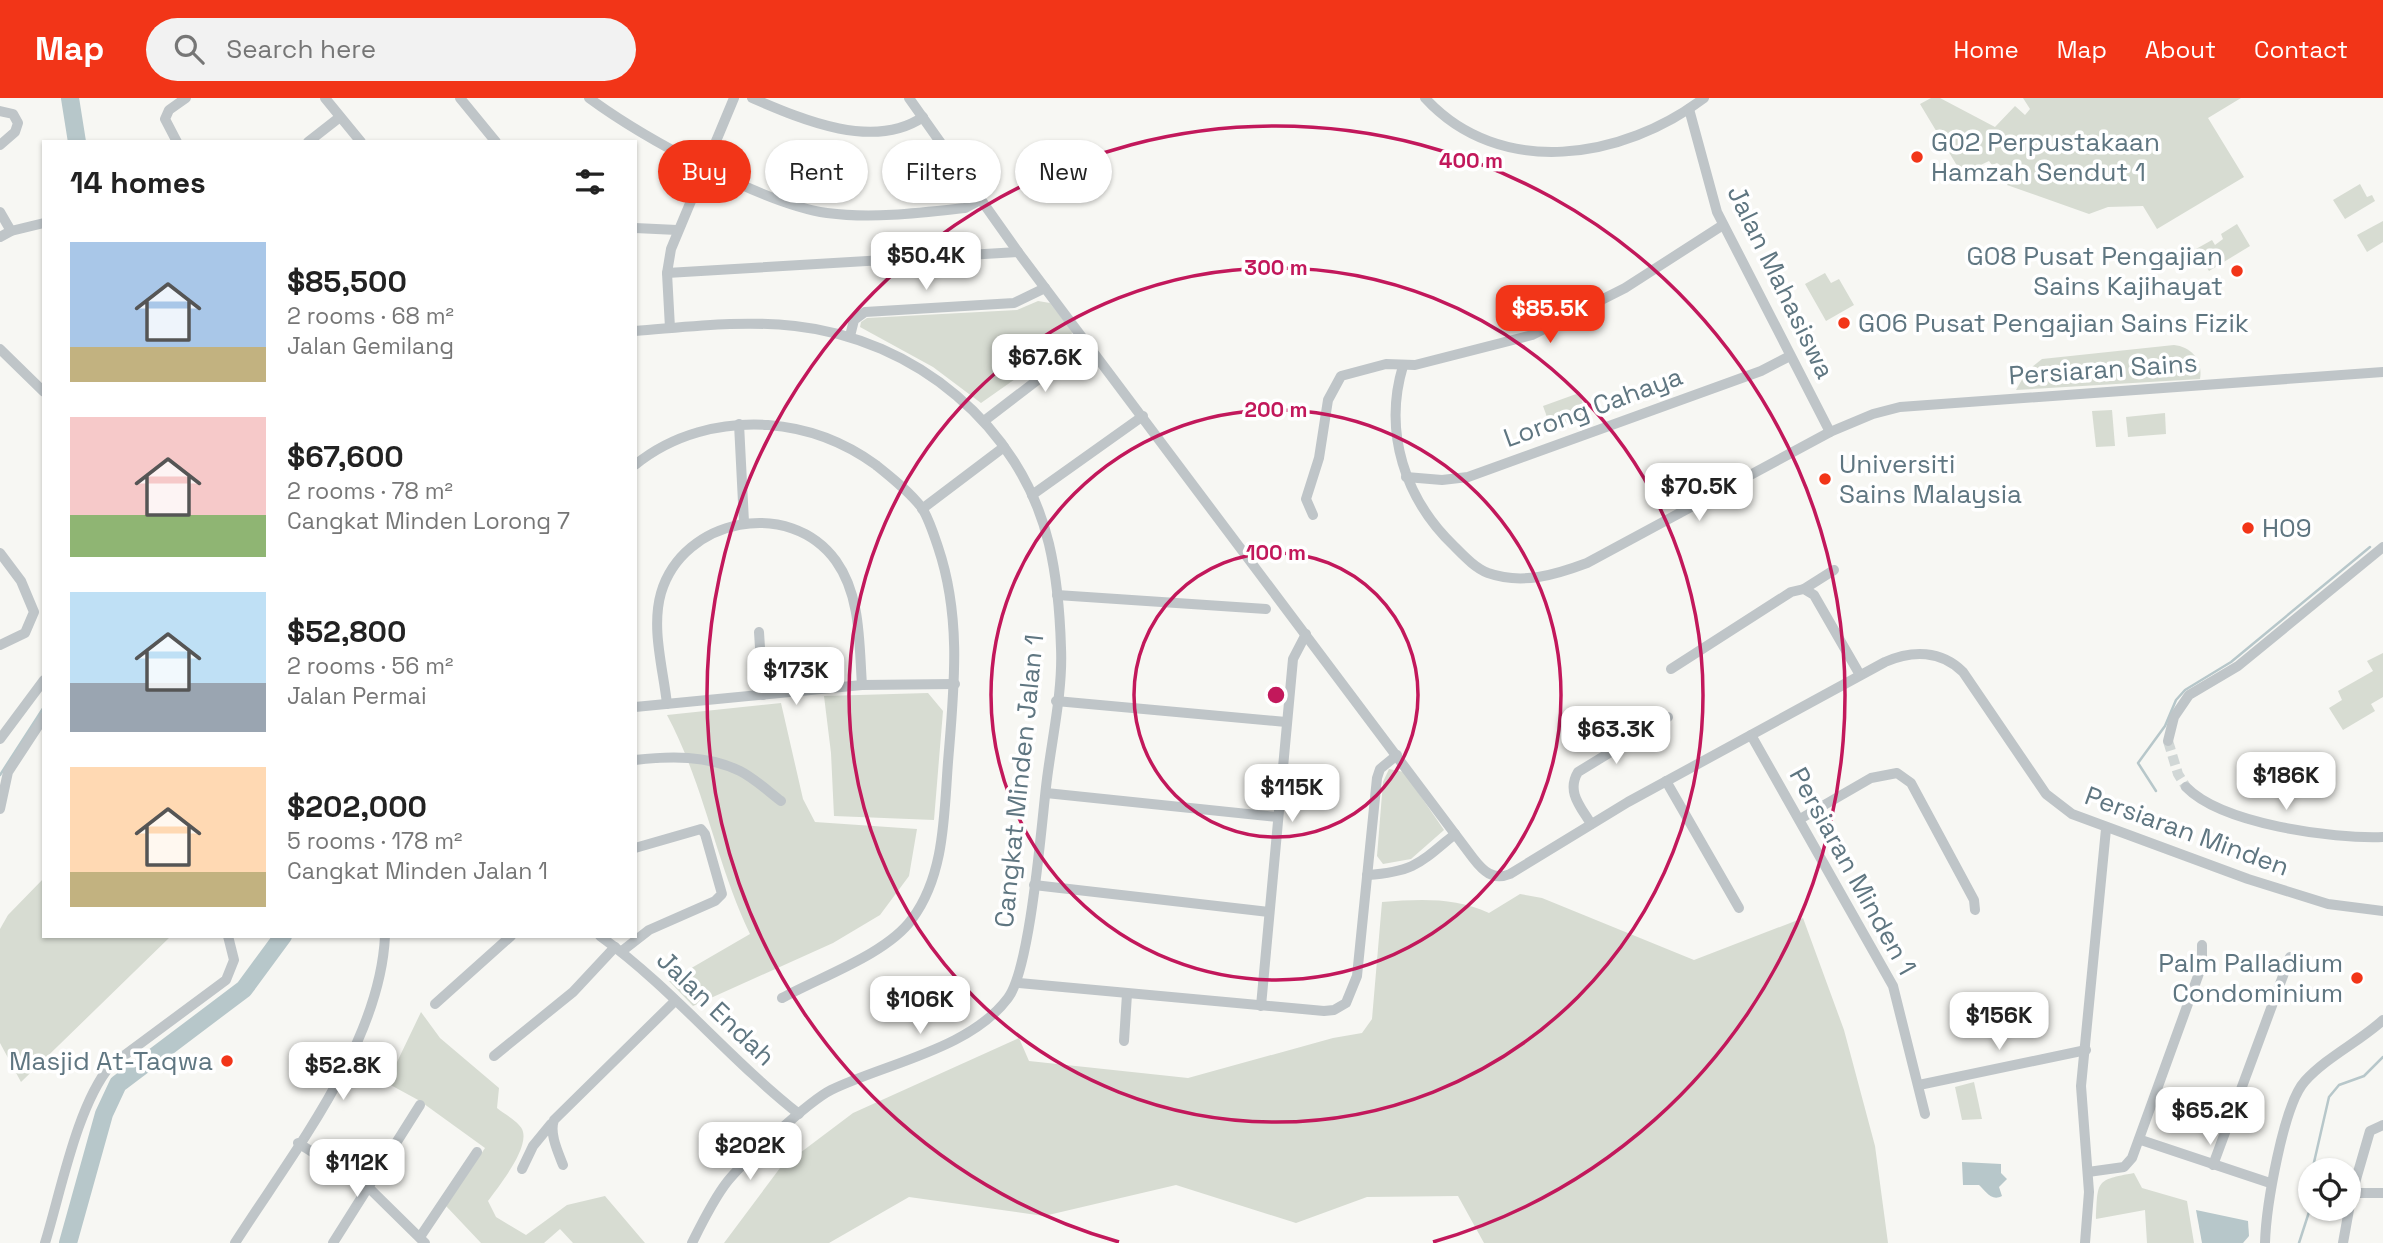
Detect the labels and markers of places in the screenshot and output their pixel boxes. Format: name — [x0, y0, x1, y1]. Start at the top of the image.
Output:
place label: G02 Perpustakaan Hamzah Sendut 1 — [1931, 125, 2160, 189]
marker: G02 Perpustakaan Hamzah Sendut 1 — [1909, 149, 1925, 165]
pin: $50.4K — [869, 232, 983, 292]
place label: G08 Pusat Pengajian Sains Kajihayat — [1967, 239, 2223, 303]
marker: G08 Pusat Pengajian Sains Kajihayat — [2229, 263, 2245, 279]
pin: $85.5K — [1493, 286, 1607, 345]
place label: G06 Pusat Pengajian Sains Fizik — [1858, 306, 2249, 340]
marker: G06 Pusat Pengajian Sains Fizik — [1836, 315, 1852, 331]
pin: $67.6K — [988, 334, 1102, 394]
place label: Universiti Sains Malaysia — [1839, 447, 2022, 511]
pin: $70.5K — [1642, 464, 1756, 523]
marker: Universiti Sains Malaysia — [1817, 471, 1833, 487]
place label: H09 — [2262, 511, 2312, 545]
marker: H09 — [2240, 520, 2256, 536]
pin: $173K — [747, 648, 845, 707]
centre of rings — [1264, 683, 1288, 707]
pin: $63.3K — [1559, 706, 1673, 766]
pin: $186K — [2237, 752, 2335, 812]
pin: $115K — [1243, 764, 1341, 824]
place label: Palm Palladium Condominium — [2158, 946, 2343, 1010]
marker: Palm Palladium Condominium — [2349, 970, 2365, 986]
pin: $106K — [871, 976, 969, 1036]
pin: $156K — [1950, 992, 2048, 1052]
pin: $52.8K — [286, 1042, 400, 1102]
place label: Masjid At-Taqwa — [9, 1044, 213, 1078]
marker: Masjid At-Taqwa — [219, 1053, 235, 1069]
pin: $65.2K — [2153, 1088, 2267, 1147]
pin: $202K — [701, 1122, 799, 1182]
pin: $112K — [308, 1140, 406, 1199]

